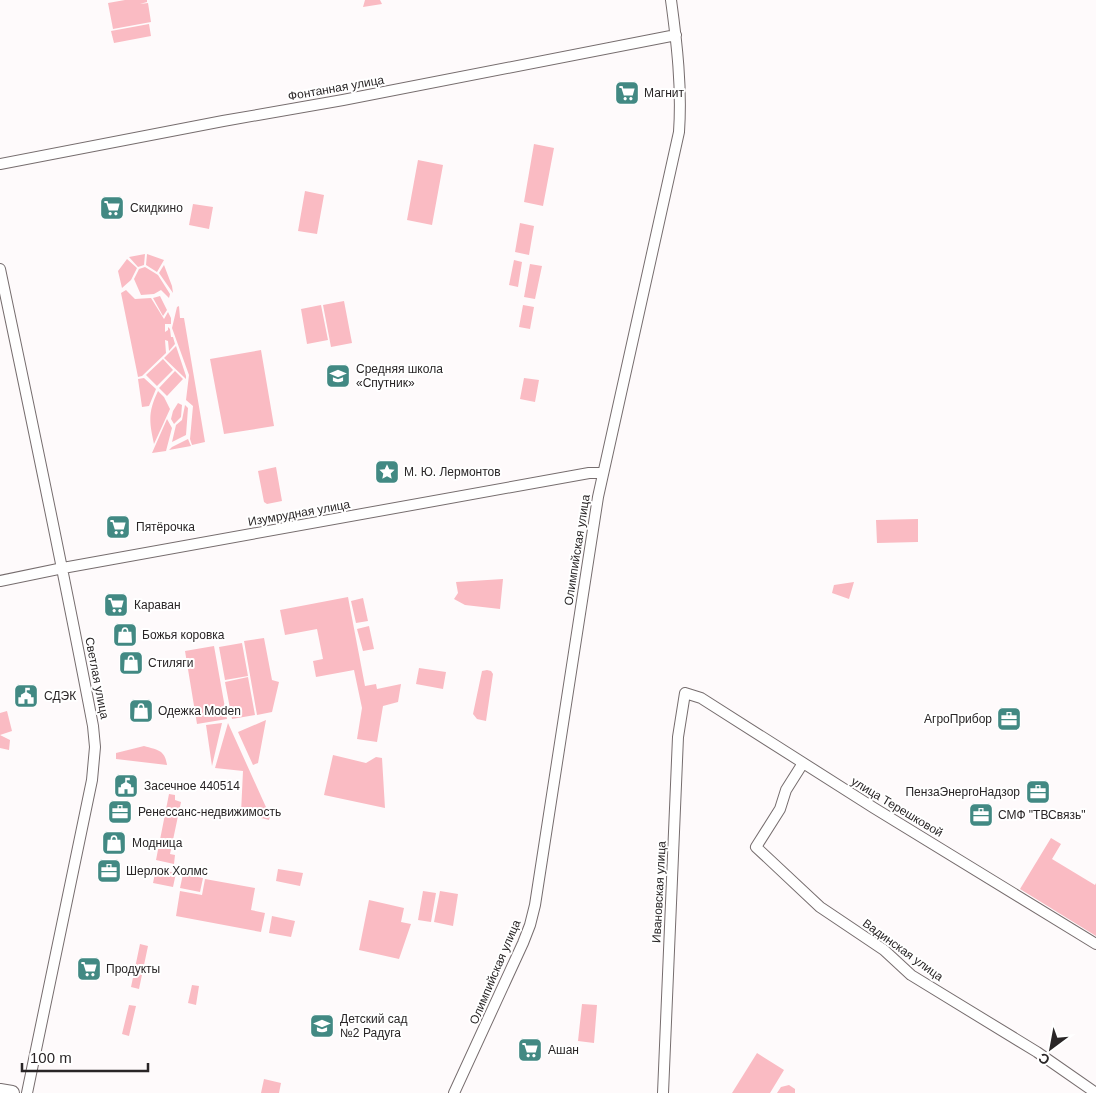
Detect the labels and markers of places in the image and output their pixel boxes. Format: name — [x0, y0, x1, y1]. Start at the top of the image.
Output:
supermarket icon: Магнит — [614, 80, 640, 106]
place label: Магнит — [644, 86, 685, 100]
supermarket icon: Скидкино — [99, 195, 125, 221]
place label: Скидкино — [130, 201, 183, 215]
place label: Средняя школа «Спутник» — [356, 362, 443, 390]
school or university icon: Средняя школа «Спутник» — [325, 363, 351, 389]
place icon: М. Ю. Лермонтов — [374, 459, 400, 485]
place label: М. Ю. Лермонтов — [404, 465, 501, 479]
supermarket icon: Пятёрочка — [105, 514, 131, 540]
place label: Пятёрочка — [136, 520, 195, 534]
supermarket icon: Караван — [103, 592, 129, 618]
place label: Караван — [134, 598, 181, 612]
shop icon: Божья коровка — [112, 622, 138, 648]
place label: Божья коровка — [142, 628, 225, 642]
shop icon: Стиляги — [118, 650, 144, 676]
place label: Стиляги — [148, 656, 193, 670]
public building icon: СДЭК — [13, 683, 39, 709]
place label: СДЭК — [44, 689, 76, 703]
shop icon: Одежка Moden — [128, 698, 154, 724]
place label: Одежка Moden — [158, 704, 241, 718]
office icon: АгроПрибор — [996, 706, 1022, 732]
place label: АгроПрибор — [924, 712, 992, 726]
public building icon: Засечное 440514 — [113, 773, 139, 799]
place label: Засечное 440514 — [144, 779, 240, 793]
office icon: ПензаЭнергоНадзор — [1025, 779, 1051, 805]
place label: ПензаЭнергоНадзор — [905, 785, 1020, 799]
office icon: Ренессанс-недвижимость — [107, 799, 133, 825]
office icon: СМФ "ТВСвязь" — [968, 802, 994, 828]
place label: Ренессанс-недвижимость — [138, 805, 281, 819]
place label: СМФ "ТВСвязь" — [998, 808, 1085, 822]
shop icon: Модница — [101, 830, 127, 856]
place label: Модница — [132, 836, 183, 850]
office icon: Шерлок Холмс — [96, 858, 122, 884]
place label: Шерлок Холмс — [126, 864, 208, 878]
supermarket icon: Продукты — [76, 956, 102, 982]
place label: Продукты — [106, 962, 160, 976]
place label: Детский сад №2 Радуга — [340, 1012, 407, 1040]
school or university icon: Детский сад №2 Радуга — [309, 1013, 335, 1039]
supermarket icon: Ашан — [517, 1037, 543, 1063]
place label: Ашан — [548, 1043, 579, 1057]

